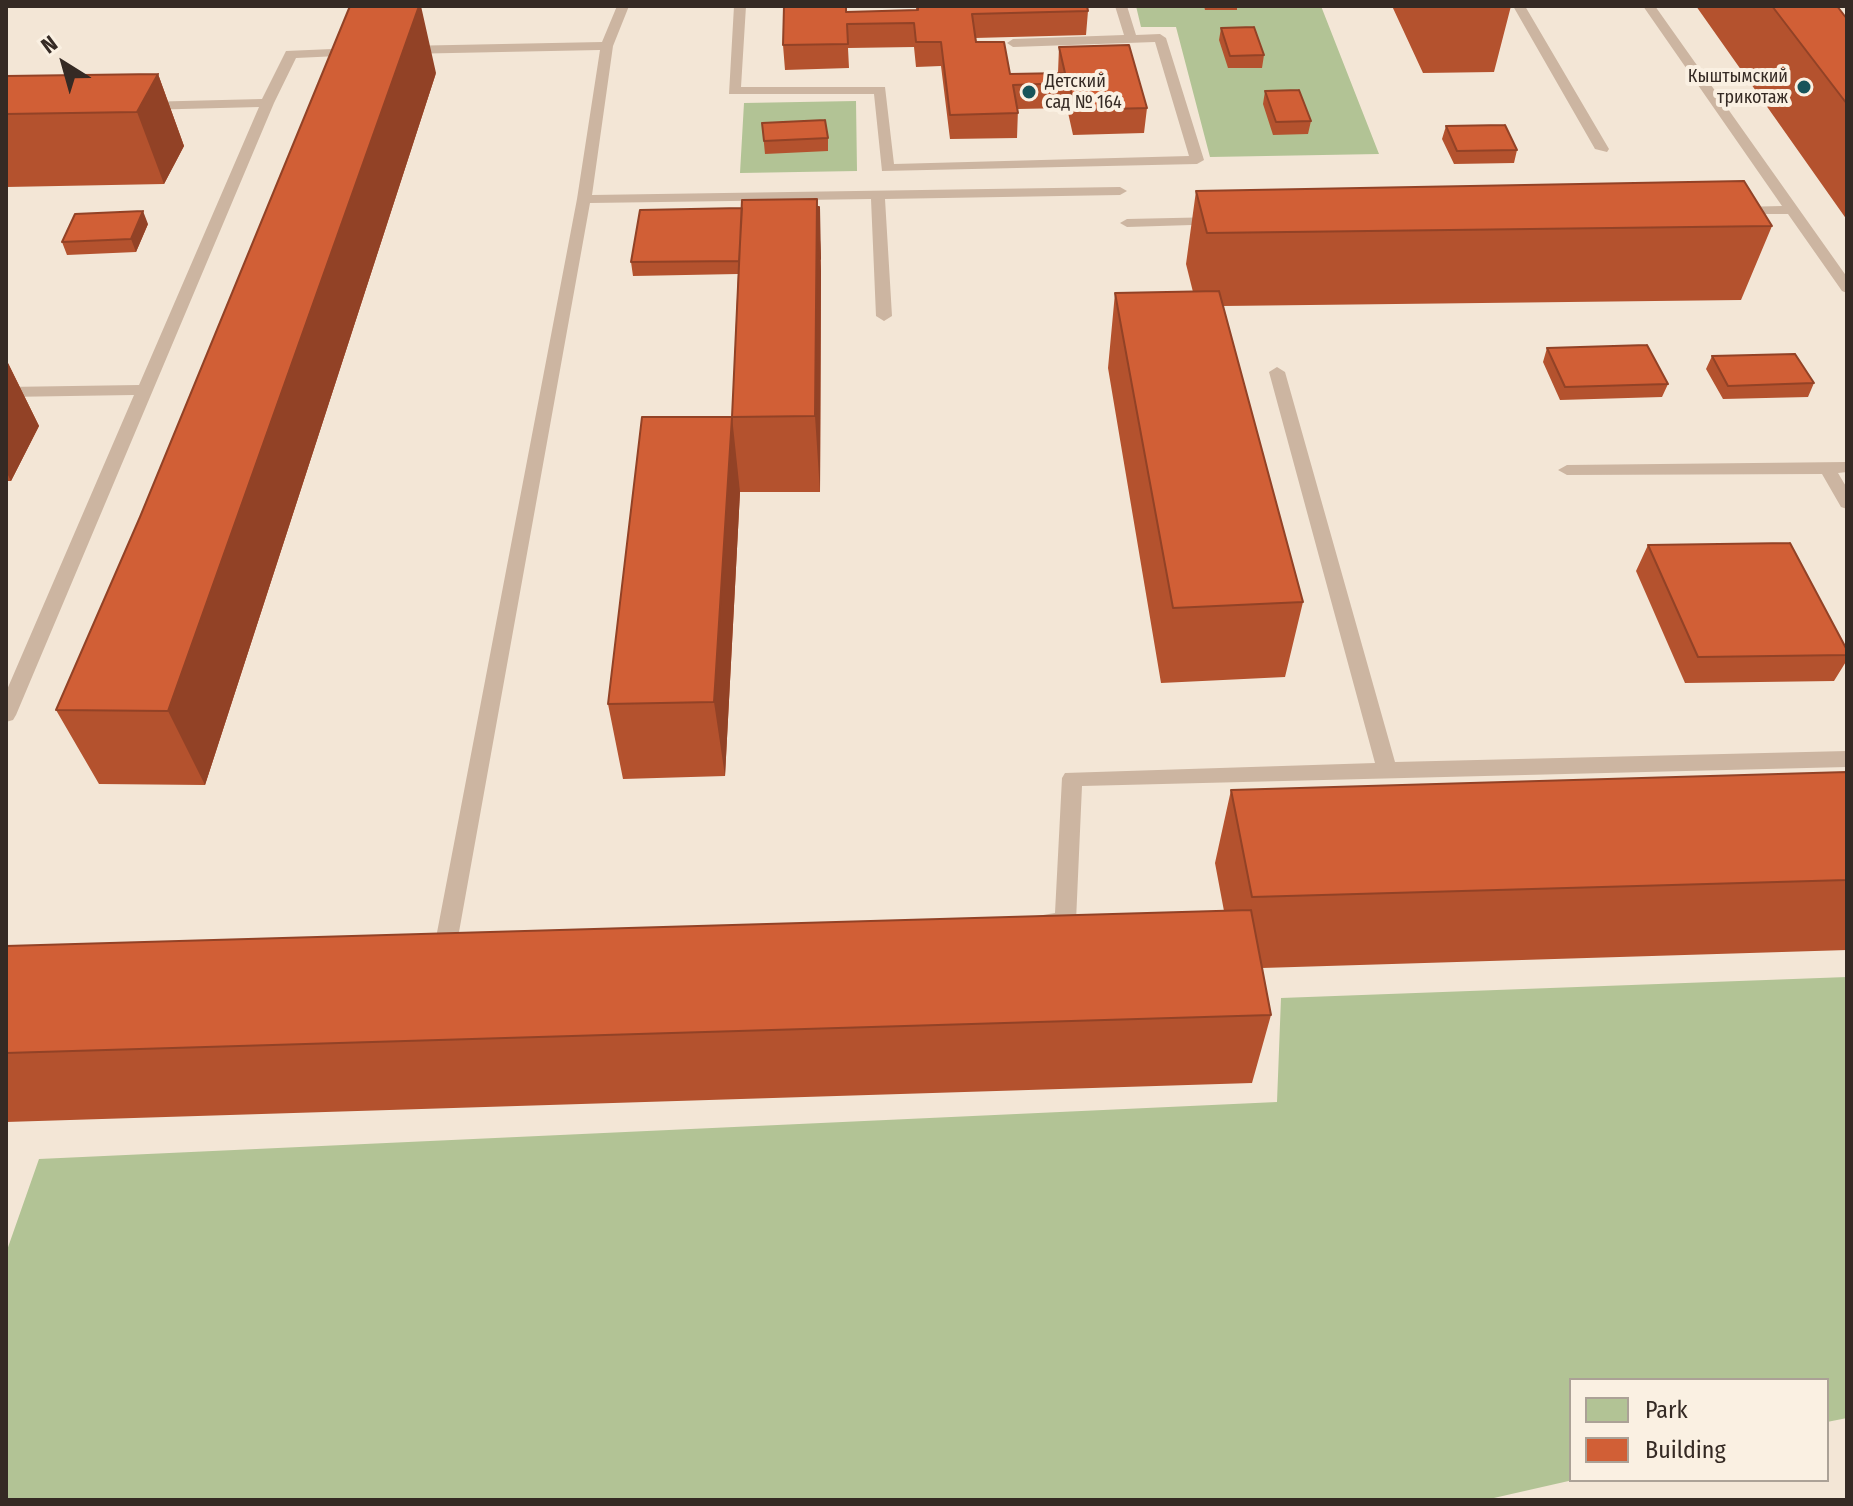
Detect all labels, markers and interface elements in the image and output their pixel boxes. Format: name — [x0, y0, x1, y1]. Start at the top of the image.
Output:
north arrow — [24, 24, 104, 104]
text: N — [36, 30, 63, 59]
place label: Кыштымский трикотаж — [1688, 66, 1788, 108]
place label: Детский сад № 164 — [1045, 71, 1122, 114]
marker: Кыштымский трикотаж — [1795, 78, 1813, 96]
marker: Детский сад № 164 — [1020, 83, 1038, 101]
legend — [1569, 1378, 1829, 1482]
text: Park — [1645, 1396, 1688, 1424]
text: Building — [1645, 1436, 1726, 1464]

